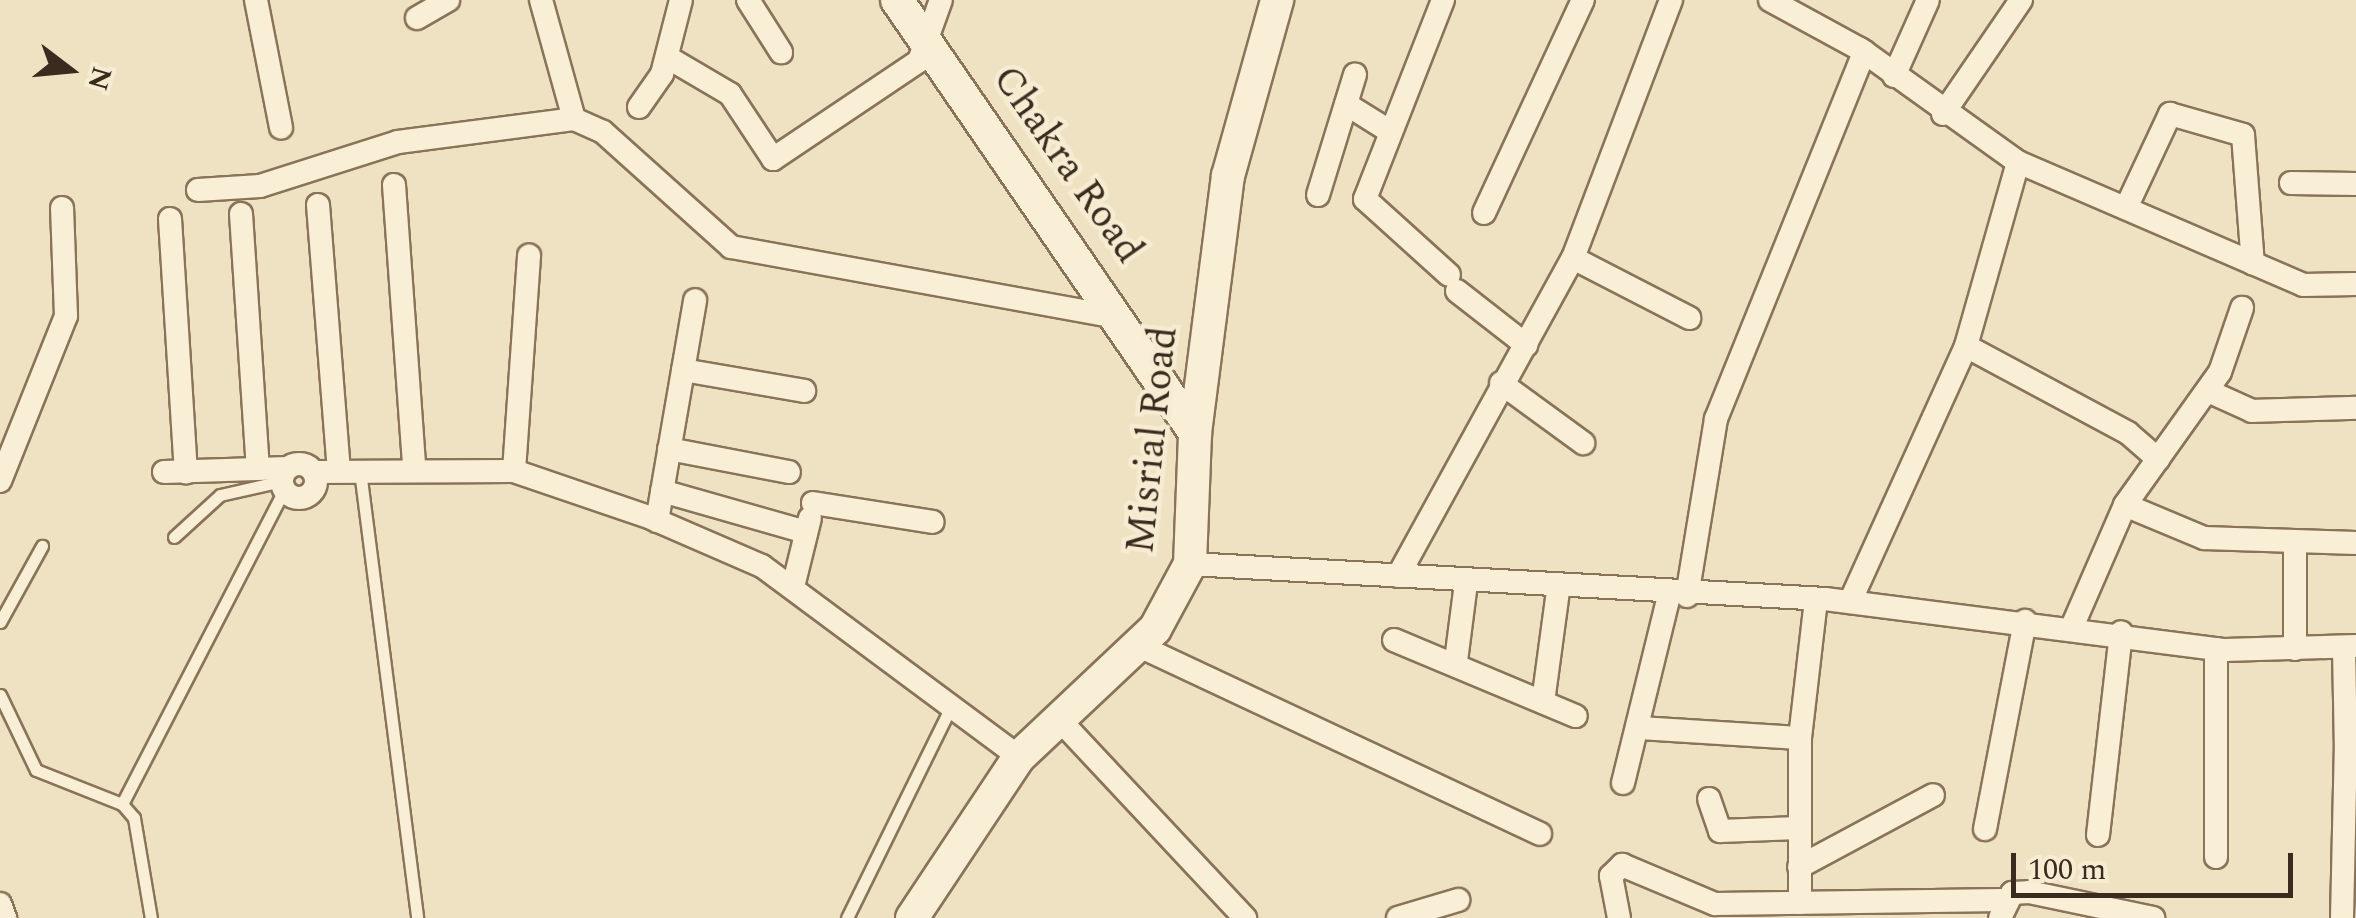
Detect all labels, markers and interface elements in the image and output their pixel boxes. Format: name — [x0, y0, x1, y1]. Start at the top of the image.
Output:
north arrow — [20, 20, 120, 120]
street label: Chakra Road — [981, 57, 1153, 273]
text: N — [76, 61, 123, 95]
street label: Misrial Road — [1117, 324, 1189, 556]
scale bar — [2016, 833, 2298, 895]
text: 100 m — [2028, 847, 2106, 893]

